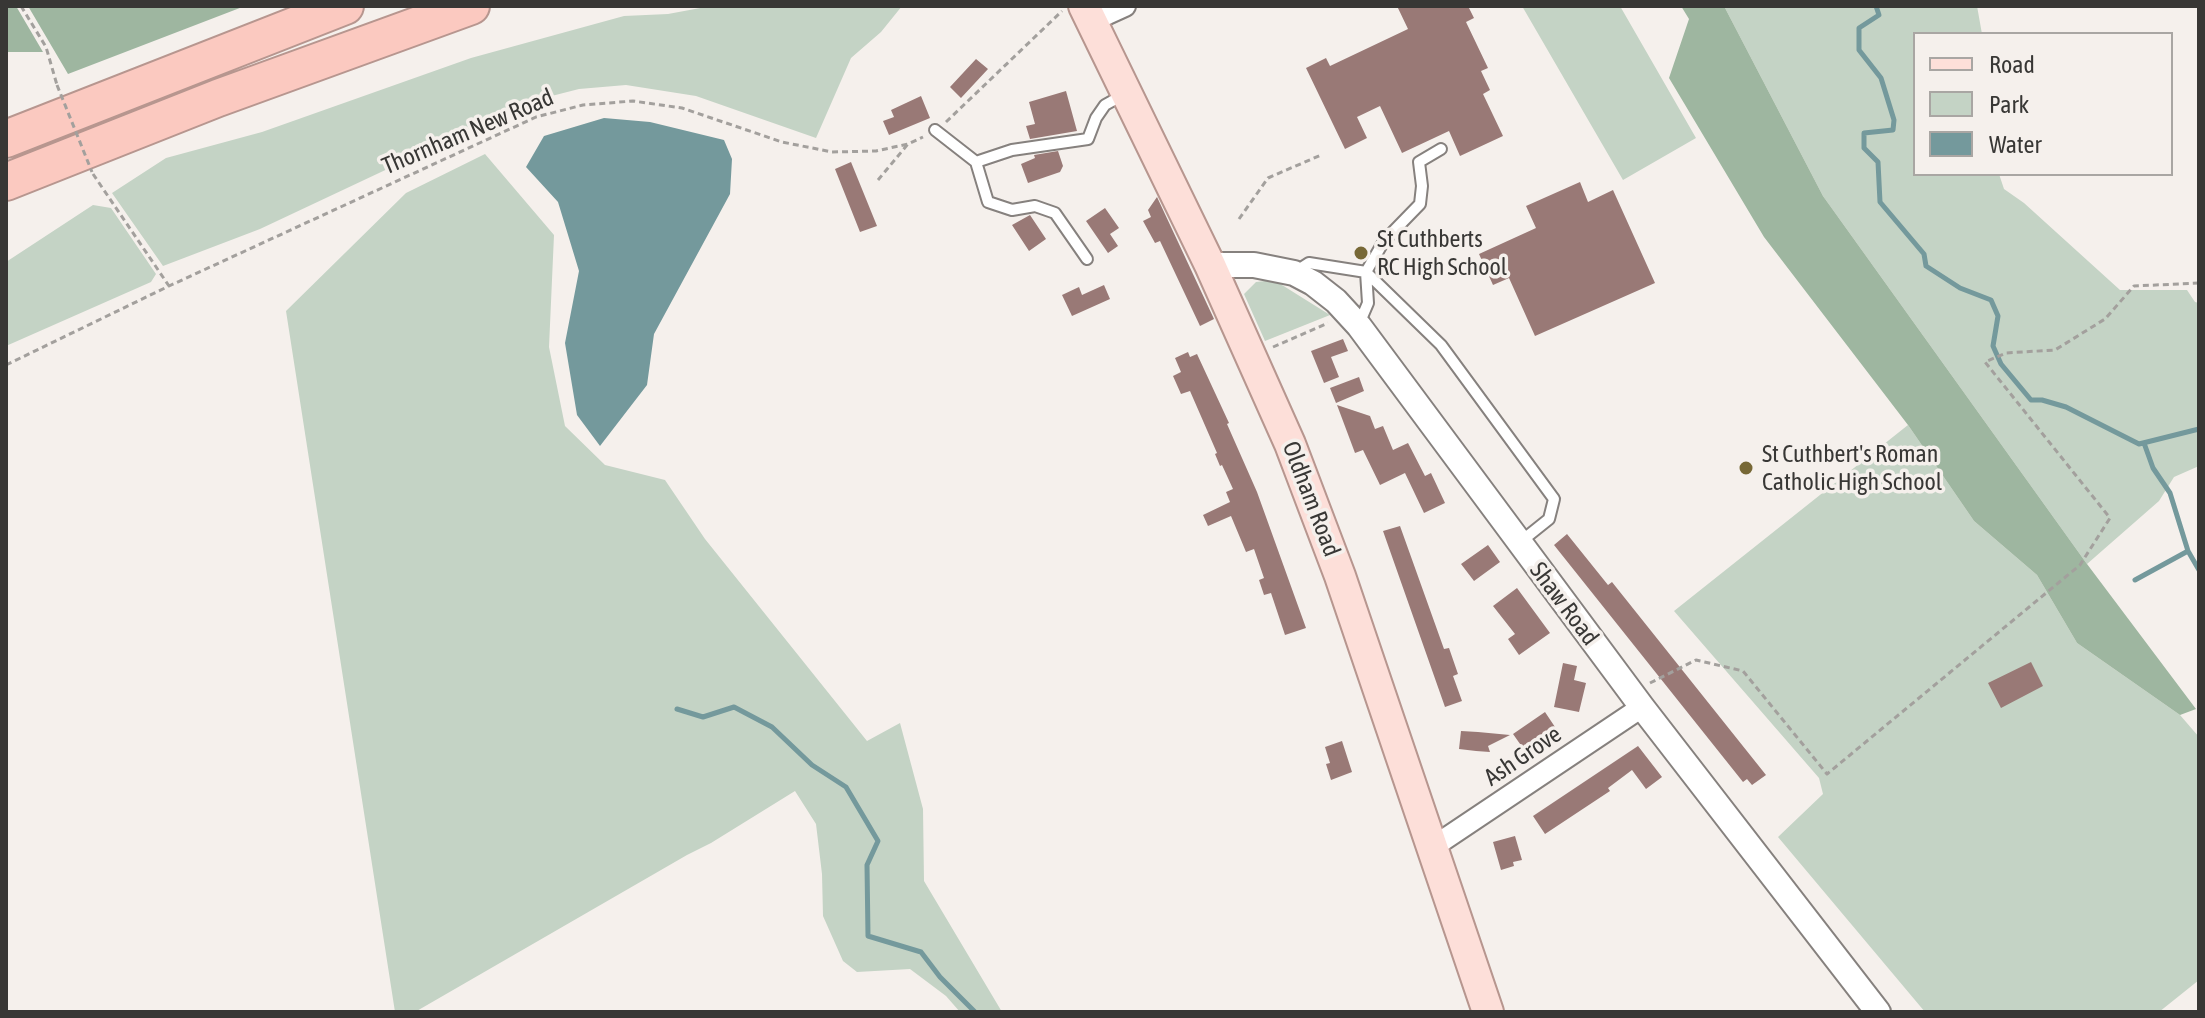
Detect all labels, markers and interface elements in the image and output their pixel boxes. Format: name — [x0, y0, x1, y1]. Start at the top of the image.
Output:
legend — [1913, 32, 2173, 176]
text: Road — [1989, 51, 2035, 78]
street label: Thornham New Road — [378, 83, 558, 181]
text: Park — [1989, 91, 2029, 118]
text: Water — [1989, 131, 2042, 158]
place label: St Cuthberts RC High School — [1377, 225, 1507, 281]
marker: St Cuthberts RC High School — [1352, 244, 1370, 262]
street label: Oldham Road — [1276, 437, 1346, 561]
place label: St Cuthbert's Roman Catholic High School — [1762, 440, 1942, 496]
marker: St Cuthbert's Roman Catholic High School — [1737, 459, 1755, 477]
street label: Shaw Road — [1524, 557, 1604, 651]
street label: Ash Grove — [1479, 720, 1567, 792]

